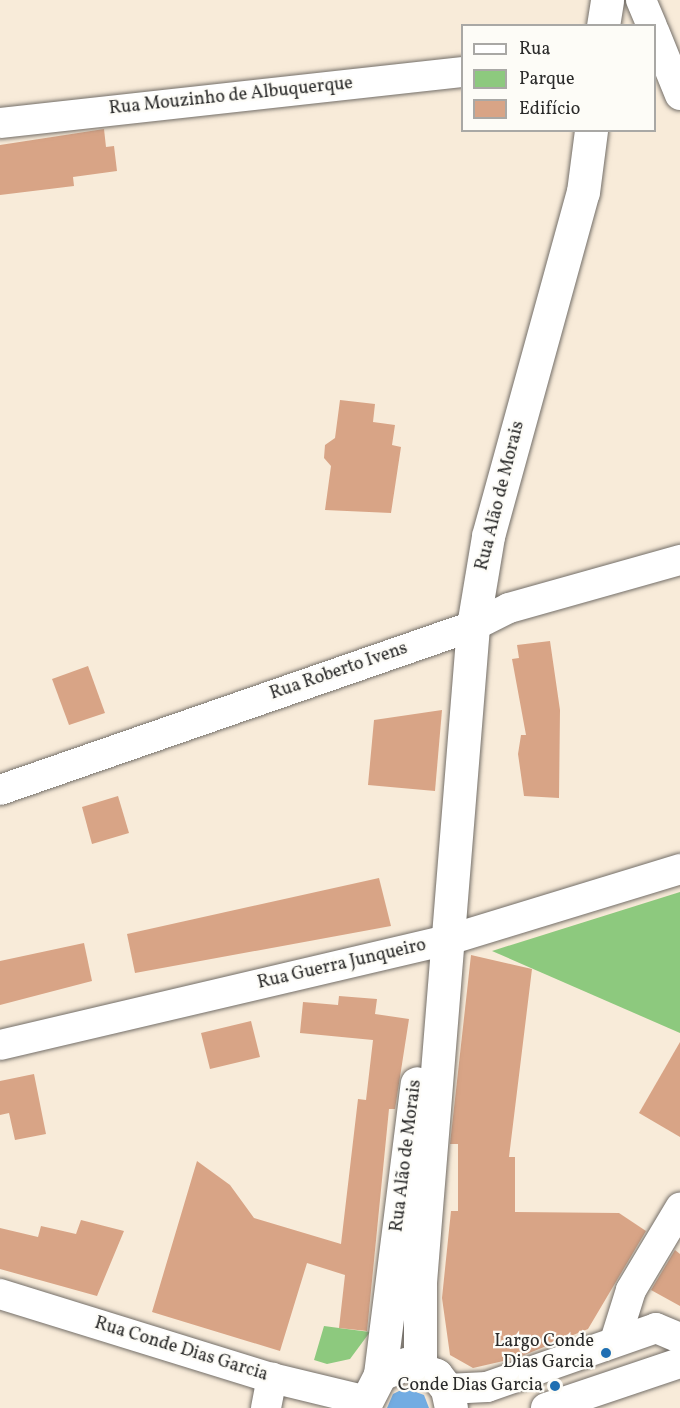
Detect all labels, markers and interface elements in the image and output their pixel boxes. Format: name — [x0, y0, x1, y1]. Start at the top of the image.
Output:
legend — [461, 24, 656, 132]
text: Rua — [519, 37, 550, 62]
text: Parque — [519, 67, 574, 92]
street label: Rua Mouzinho de Albuquerque — [108, 73, 354, 121]
text: Edifício — [519, 97, 580, 122]
street label: Rua Alão de Morais — [472, 419, 530, 573]
street label: Rua Roberto Ivens — [267, 638, 411, 706]
street label: Rua Guerra Junqueiro — [256, 935, 428, 995]
street label: Rua Alão de Morais — [387, 1079, 427, 1233]
street label: Rua Conde Dias Garcia — [92, 1313, 270, 1387]
place label: Largo Conde Dias Garcia — [494, 1332, 594, 1374]
marker: Largo Conde Dias Garcia — [599, 1346, 613, 1360]
place label: Conde Dias Garcia — [398, 1375, 543, 1397]
marker: Conde Dias Garcia — [548, 1379, 562, 1393]

